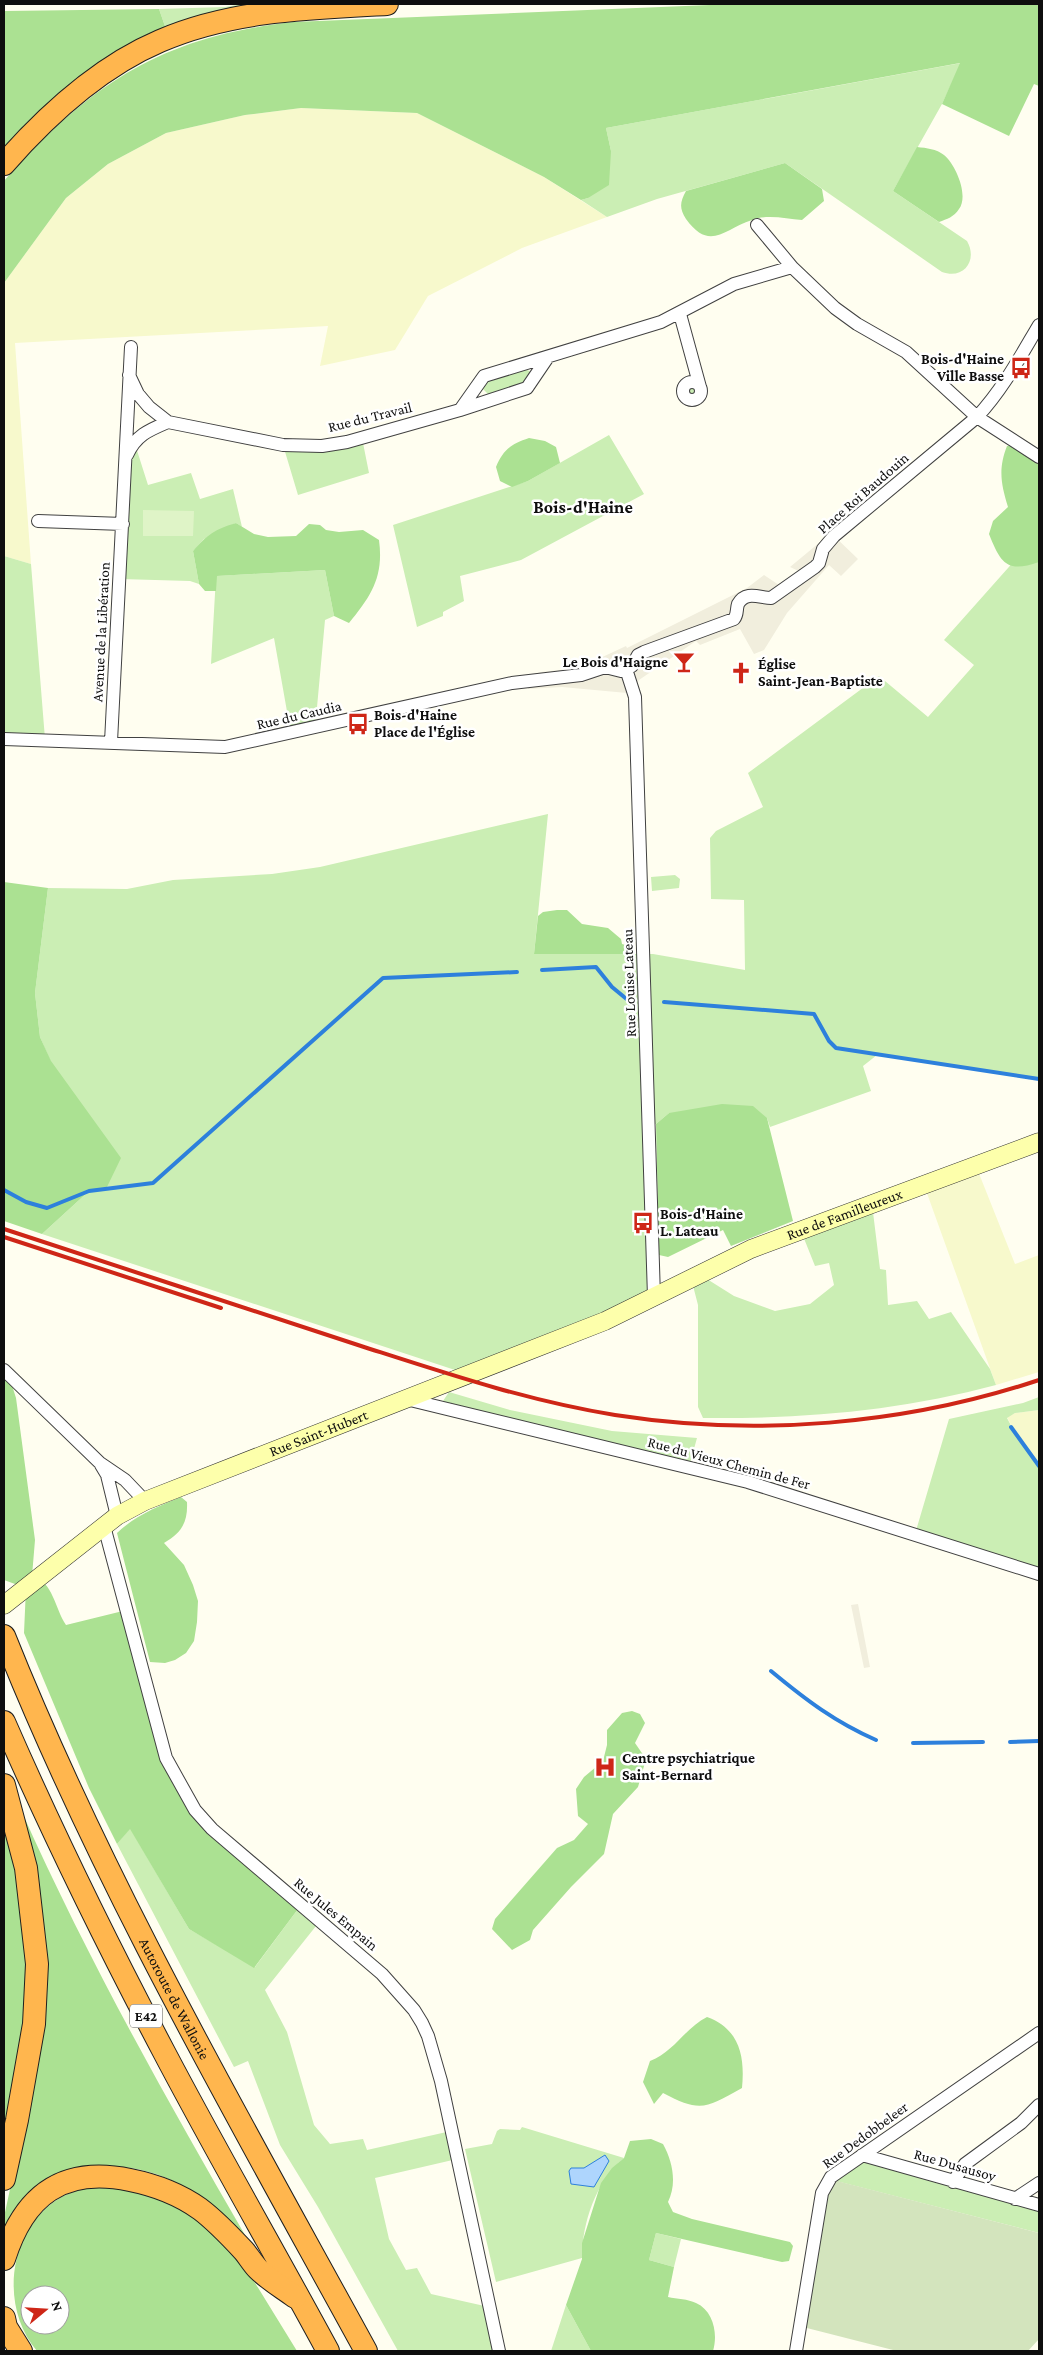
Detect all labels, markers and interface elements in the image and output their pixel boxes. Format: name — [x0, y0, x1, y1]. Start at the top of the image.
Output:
place label: Bois-d'Haine Ville Basse — [921, 351, 1004, 384]
bus stop icon: Bois-d'Haine Ville Basse — [1008, 355, 1034, 381]
street label: Rue du Travail — [326, 399, 414, 435]
street label: Place Roi Baudouin — [814, 449, 912, 537]
district label: Bois-d'Haine — [533, 497, 633, 517]
street label: Avenue de la Libération — [89, 562, 113, 702]
bar icon: Le Bois d'Haigne — [671, 649, 697, 675]
place label: Le Bois d'Haigne — [563, 654, 668, 670]
place label: Église Saint-Jean-Baptiste — [758, 656, 883, 689]
church icon: Église Saint-Jean-Baptiste — [728, 660, 754, 686]
street label: Rue du Caudia — [255, 697, 343, 733]
place label: Bois-d'Haine Place de l'Église — [374, 707, 475, 740]
bus stop icon: Bois-d'Haine Place de l'Église — [345, 711, 371, 737]
street label: Rue Louise Lateau — [619, 929, 639, 1037]
street label: Rue de Familleureux — [784, 1186, 904, 1243]
place label: Bois-d'Haine L. Lateau — [660, 1206, 743, 1239]
bus stop icon: Bois-d'Haine L. Lateau — [630, 1210, 656, 1236]
street label: Rue Saint-Hubert — [267, 1406, 371, 1460]
street label: Rue du Vieux Chemin de Fer — [646, 1434, 813, 1493]
place label: Centre psychiatrique Saint-Bernard — [622, 1750, 755, 1783]
hospital icon: Centre psychiatrique Saint-Bernard — [592, 1754, 618, 1780]
street label: Rue Jules Empain — [290, 1874, 381, 1954]
street label: Autoroute de Wallonie — [136, 1935, 213, 2063]
road number: E42 — [130, 2004, 162, 2028]
street label: Rue Dedobbeleer — [819, 2098, 911, 2171]
street label: Rue Dusausoy — [912, 2146, 998, 2185]
north arrow — [20, 2285, 70, 2335]
text: N — [48, 2299, 67, 2313]

